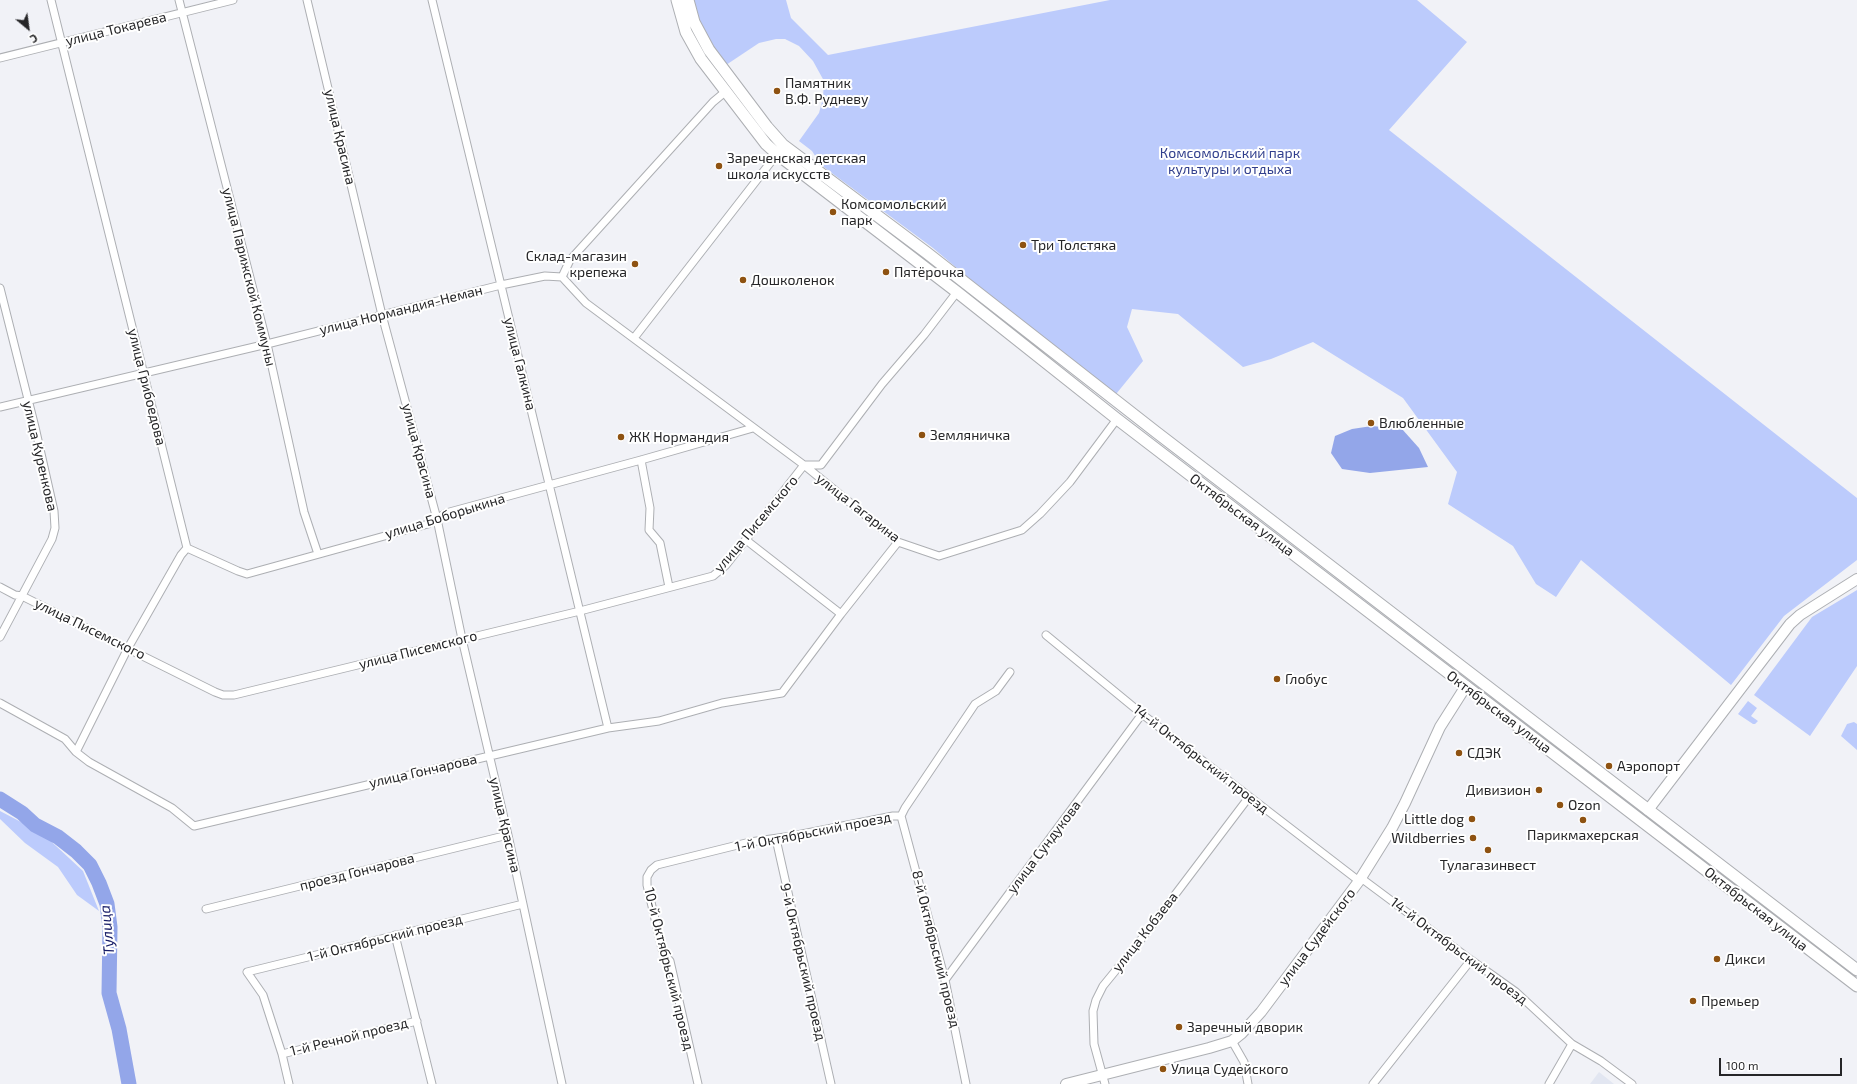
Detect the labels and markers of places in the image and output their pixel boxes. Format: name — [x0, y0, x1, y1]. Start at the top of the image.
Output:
place label: Памятник В.Ф. Рудневу — [785, 75, 868, 108]
marker: Памятник В.Ф. Рудневу — [772, 86, 782, 96]
place label: Зареченская детская школа искусств — [727, 150, 866, 182]
marker: Зареченская детская школа искусств — [714, 161, 724, 171]
place label: Комсомольский парк — [841, 196, 947, 228]
marker: Комсомольский парк — [828, 207, 838, 217]
place label: Три Толстяка — [1031, 237, 1116, 253]
marker: Три Толстяка — [1018, 240, 1028, 250]
place label: Склад-магазин крепежа — [526, 248, 627, 280]
marker: Склад-магазин крепежа — [630, 259, 640, 269]
place label: Пятёрочка — [894, 264, 964, 280]
marker: Пятёрочка — [881, 267, 891, 277]
place label: Дошколенок — [751, 272, 834, 288]
marker: Дошколенок — [738, 275, 748, 285]
place label: Влюбленные — [1379, 415, 1464, 431]
marker: Влюбленные — [1366, 418, 1376, 428]
place label: Земляничка — [930, 427, 1010, 443]
place label: ЖК Нормандия — [629, 429, 729, 445]
marker: Земляничка — [917, 430, 927, 440]
marker: ЖК Нормандия — [616, 432, 626, 442]
place label: Глобус — [1285, 671, 1328, 687]
marker: Глобус — [1272, 674, 1282, 684]
place label: СДЭК — [1467, 745, 1501, 761]
marker: СДЭК — [1454, 748, 1464, 758]
place label: Аэропорт — [1617, 758, 1680, 774]
marker: Аэропорт — [1604, 761, 1614, 771]
place label: Дивизион — [1466, 782, 1531, 798]
marker: Дивизион — [1534, 785, 1544, 795]
place label: Ozon — [1568, 797, 1601, 813]
marker: Ozon — [1555, 800, 1565, 810]
place label: Little dog — [1404, 811, 1464, 827]
marker: Little dog — [1467, 814, 1477, 824]
marker: Парикмахерская — [1578, 815, 1588, 825]
place label: Парикмахерская — [1527, 827, 1639, 843]
place label: Wildberries — [1391, 830, 1465, 846]
marker: Wildberries — [1468, 833, 1478, 843]
marker: Тулагазинвест — [1483, 845, 1493, 855]
place label: Тулагазинвест — [1440, 857, 1536, 873]
place label: Дикси — [1725, 951, 1765, 967]
marker: Дикси — [1712, 954, 1722, 964]
place label: Премьер — [1701, 993, 1760, 1009]
marker: Премьер — [1688, 996, 1698, 1006]
place label: Заречный дворик — [1187, 1019, 1303, 1035]
marker: Заречный дворик — [1174, 1022, 1184, 1032]
place label: Улица Судейского — [1171, 1061, 1288, 1077]
marker: Улица Судейского — [1158, 1064, 1168, 1074]

